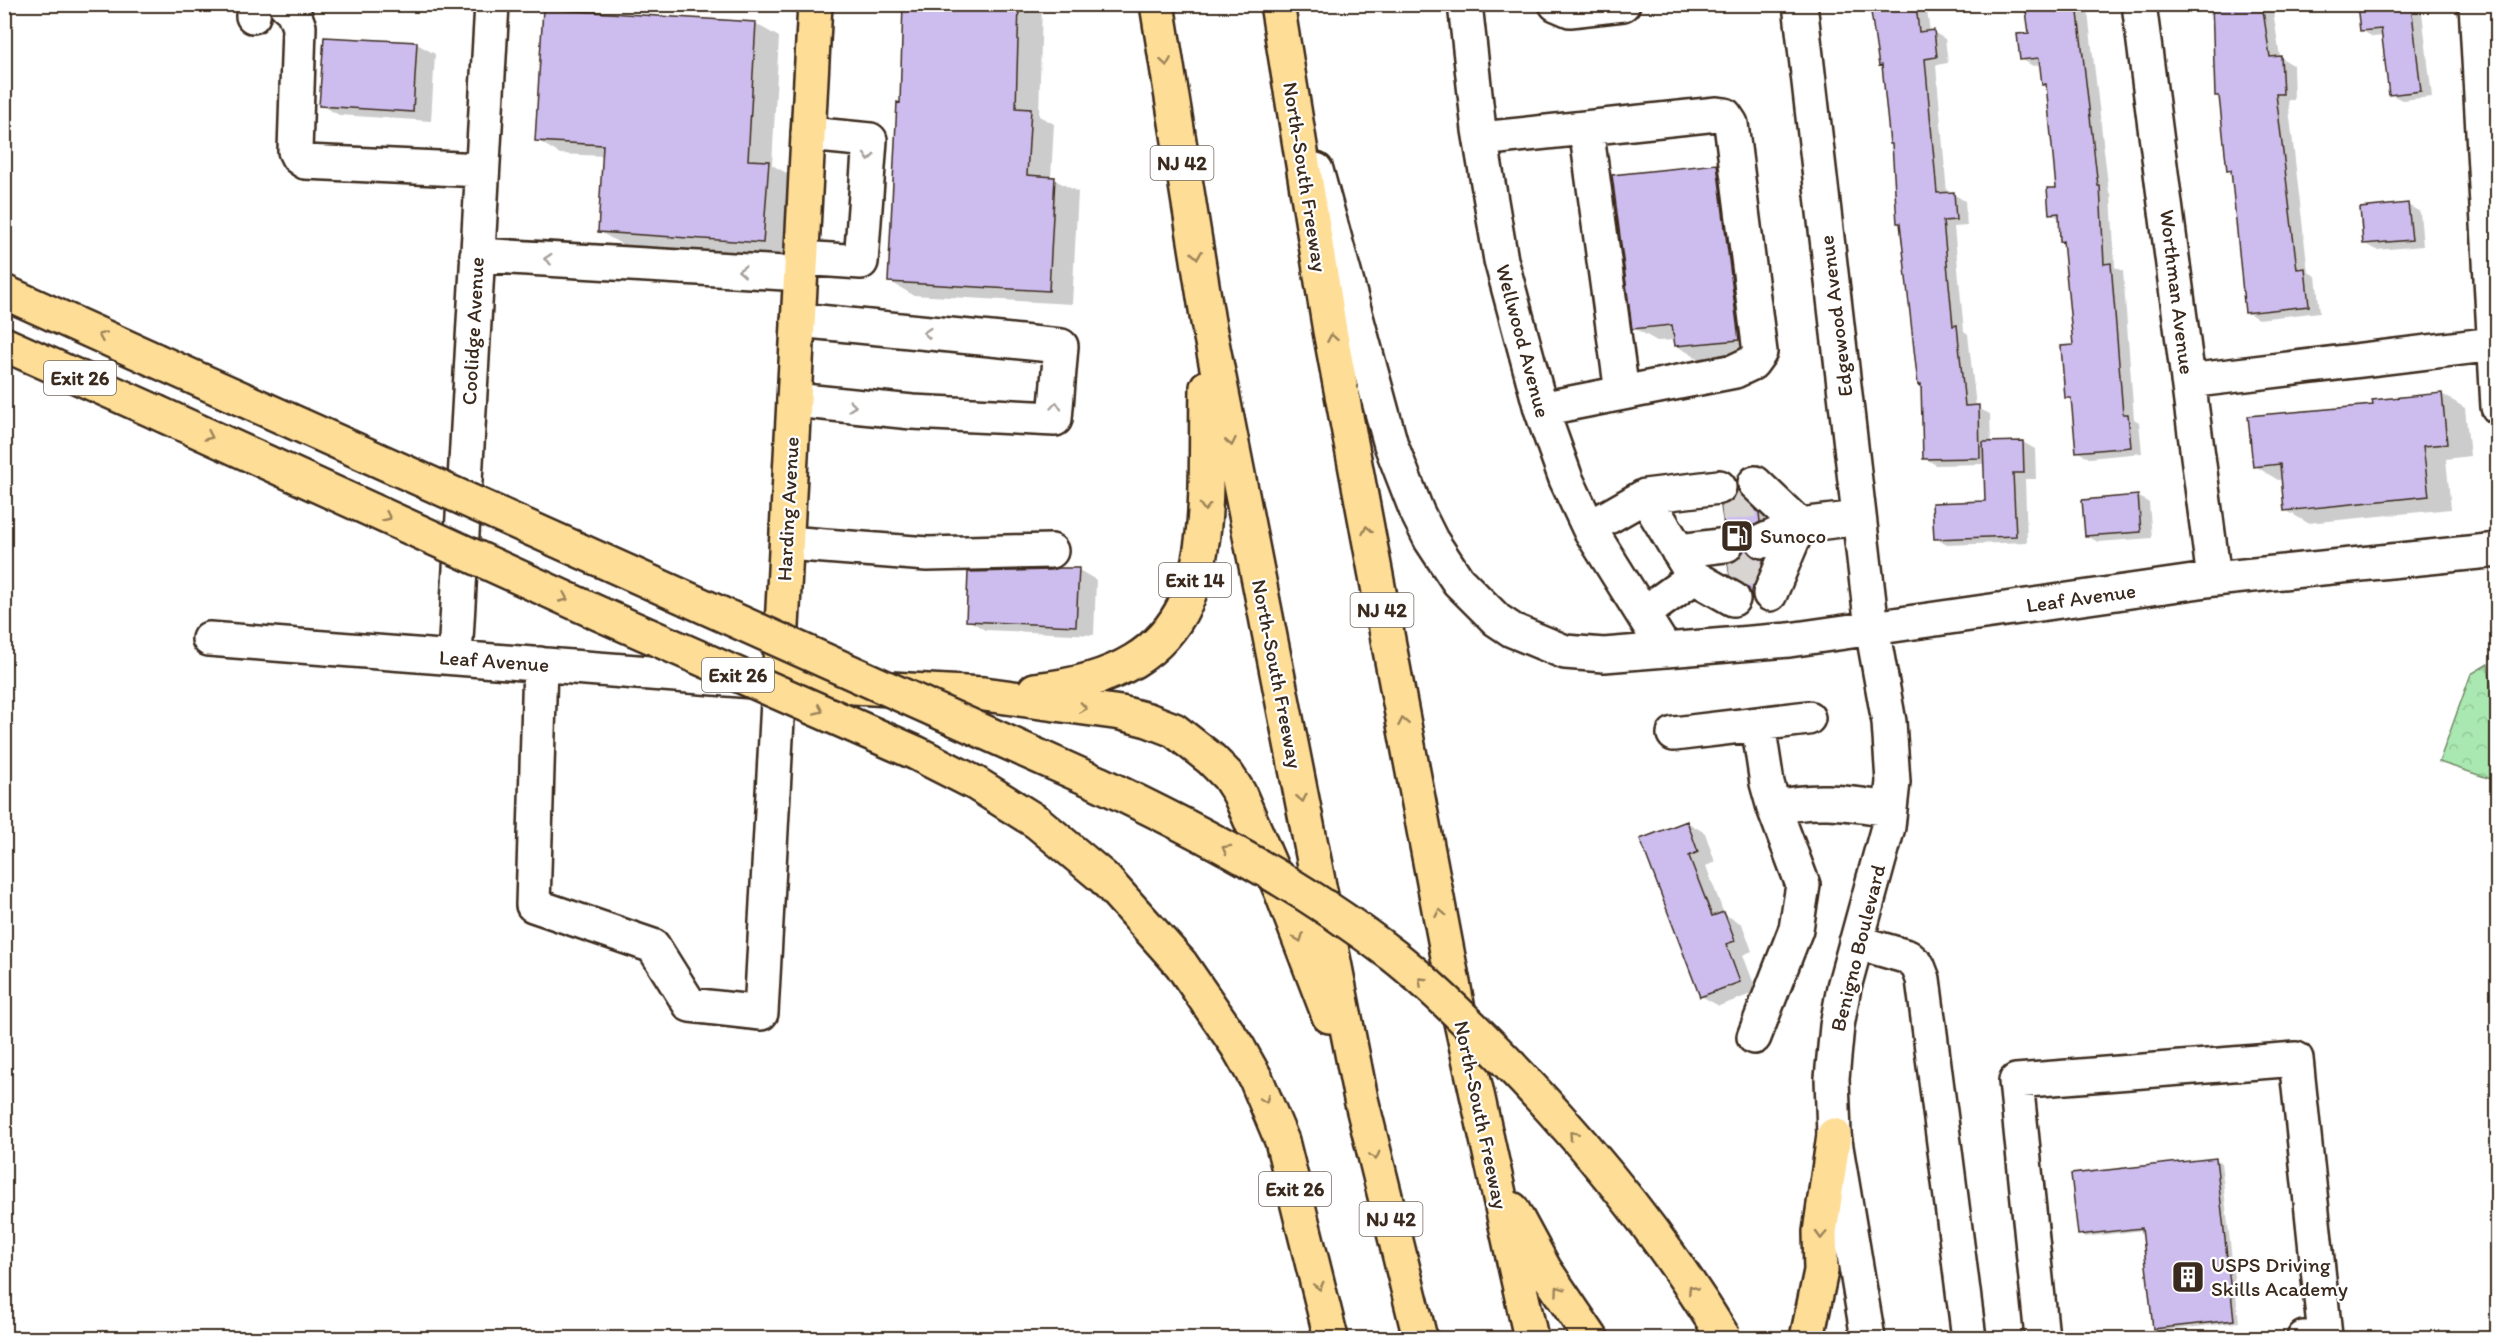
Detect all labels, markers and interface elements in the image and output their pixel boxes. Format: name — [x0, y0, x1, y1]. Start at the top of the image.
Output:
one-way arrow — [1159, 57, 1172, 67]
street label: North-South Freeway — [1278, 80, 1333, 274]
road number: NJ 42 — [1150, 146, 1214, 180]
one-way arrow — [863, 153, 876, 162]
street label: Worthman Avenue — [2155, 208, 2200, 376]
street label: Edgewood Avenue — [1813, 234, 1858, 398]
one-way arrow — [1190, 249, 1203, 259]
one-way arrow — [543, 253, 552, 266]
street label: Coolidge Avenue — [456, 256, 489, 406]
street label: Wellwood Avenue — [1491, 261, 1556, 420]
one-way arrow — [738, 264, 747, 277]
one-way arrow — [922, 327, 931, 340]
one-way arrow — [97, 331, 108, 343]
one-way arrow — [1326, 333, 1338, 343]
road number: Exit 26 — [44, 361, 116, 395]
one-way arrow — [848, 399, 857, 412]
one-way arrow — [1049, 401, 1062, 410]
one-way arrow — [203, 429, 214, 441]
street label: Harding Avenue — [771, 436, 804, 582]
one-way arrow — [1224, 436, 1237, 446]
one-way arrow — [1198, 502, 1211, 511]
one-way arrow — [380, 510, 391, 522]
fuel station icon: Sunoco — [1719, 518, 1755, 554]
place label: Sunoco — [1760, 523, 1826, 548]
one-way arrow — [1361, 525, 1374, 535]
road number: Exit 14 — [1159, 563, 1231, 597]
street label: North-South Freeway — [1247, 577, 1308, 771]
street label: Leaf Avenue — [2025, 577, 2137, 618]
one-way arrow — [558, 590, 569, 602]
road number: NJ 42 — [1350, 593, 1414, 627]
street label: Leaf Avenue — [438, 644, 550, 677]
road number: Exit 26 — [702, 658, 774, 692]
one-way arrow — [1079, 701, 1088, 713]
one-way arrow — [813, 703, 824, 715]
one-way arrow — [1397, 717, 1410, 727]
one-way arrow — [1295, 792, 1308, 802]
one-way arrow — [1222, 844, 1232, 856]
street label: Benigno Boulevard — [1825, 861, 1890, 1034]
one-way arrow — [1434, 908, 1447, 918]
one-way arrow — [1292, 932, 1304, 943]
one-way arrow — [1419, 977, 1429, 988]
street label: North-South Freeway — [1449, 1018, 1514, 1212]
one-way arrow — [1258, 1093, 1270, 1104]
one-way arrow — [1570, 1131, 1581, 1142]
one-way arrow — [1368, 1151, 1381, 1161]
road number: Exit 26 — [1259, 1172, 1331, 1206]
road number: NJ 42 — [1360, 1202, 1422, 1236]
one-way arrow — [1815, 1231, 1827, 1240]
place label: USPS Driving Skills Academy — [2211, 1252, 2348, 1301]
building icon: USPS Driving Skills Academy — [2170, 1259, 2206, 1295]
one-way arrow — [1311, 1281, 1324, 1291]
one-way arrow — [1555, 1285, 1566, 1296]
one-way arrow — [1688, 1285, 1700, 1295]

